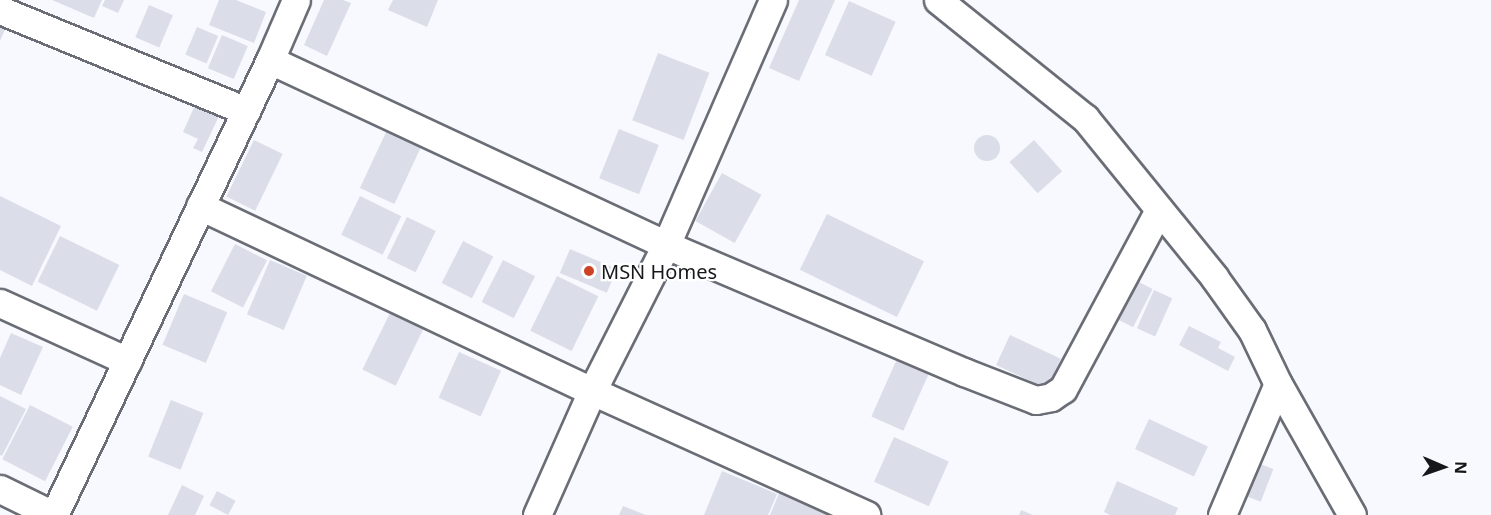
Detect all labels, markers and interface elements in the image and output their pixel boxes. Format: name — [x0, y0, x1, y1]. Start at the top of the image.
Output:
place label: MSN Homes — [601, 259, 717, 283]
marker: MSN Homes — [582, 264, 596, 278]
north arrow — [1413, 437, 1473, 497]
text: N — [1450, 461, 1472, 475]

